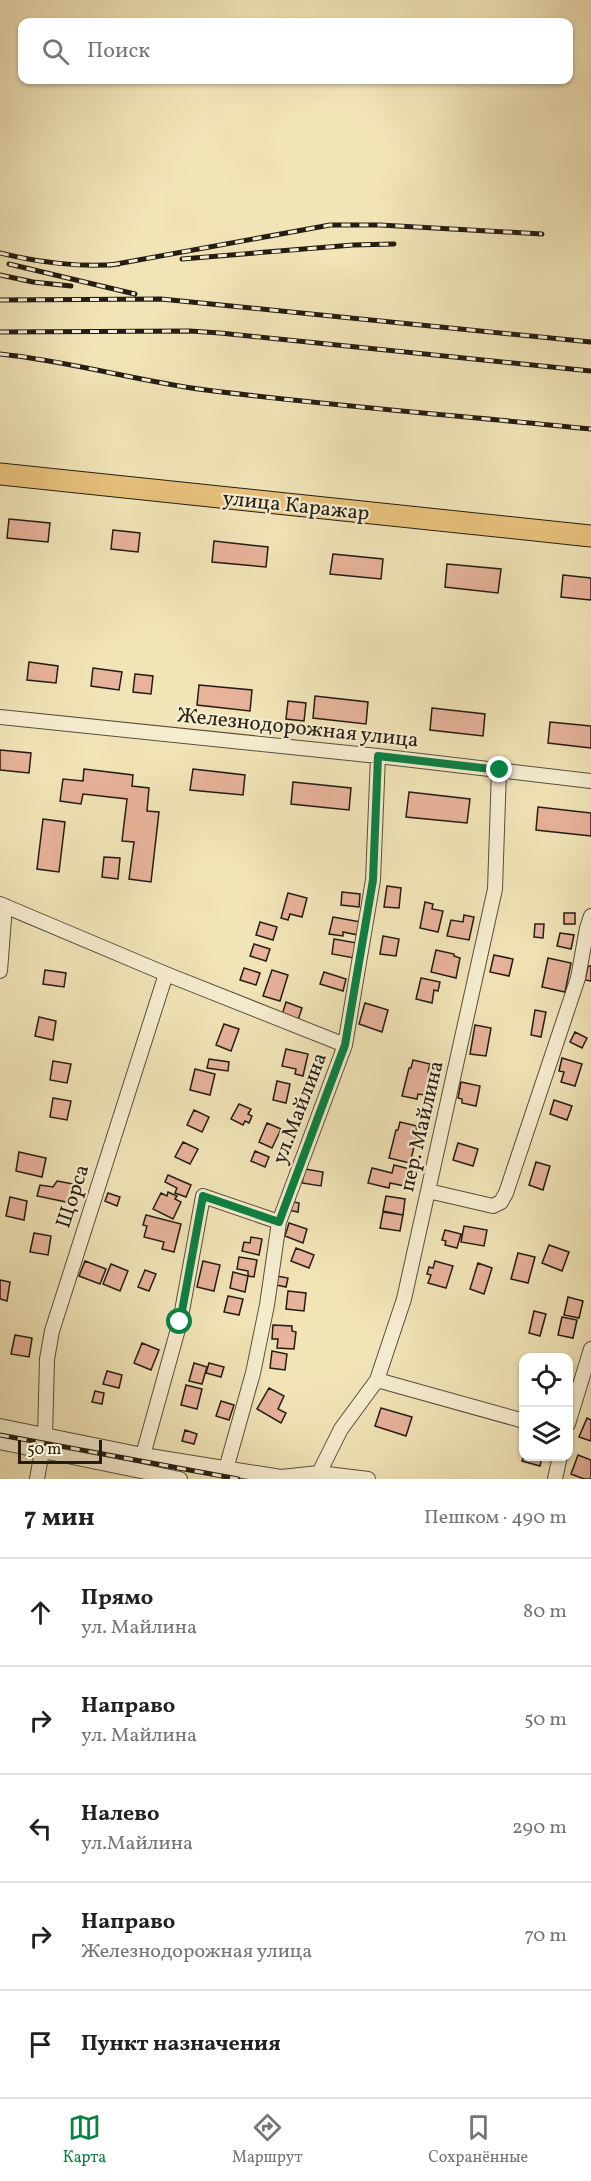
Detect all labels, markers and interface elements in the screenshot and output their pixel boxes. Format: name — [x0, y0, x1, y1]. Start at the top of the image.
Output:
search box — [18, 18, 573, 84]
icon: search — [39, 35, 72, 68]
text: Поиск — [87, 36, 150, 67]
street label: улица Каражар — [221, 484, 371, 529]
street label: Железнодорожная улица — [176, 701, 420, 756]
route end — [486, 756, 512, 782]
street label: ул.Майлина — [266, 1049, 335, 1169]
street label: пер. Майлина — [393, 1058, 452, 1195]
street label: Щорса — [50, 1161, 97, 1232]
route start — [166, 1308, 192, 1334]
map controls — [519, 1353, 573, 1461]
button: locate — [519, 1353, 573, 1407]
button: layers — [519, 1407, 573, 1461]
scale bar — [18, 1437, 102, 1464]
text: 50 m — [27, 1439, 61, 1461]
text: 7 мин — [24, 1500, 95, 1536]
text: Пешком · 490 m — [424, 1504, 567, 1532]
text: Прямо — [81, 1583, 153, 1614]
icon: ahead — [24, 1596, 57, 1629]
text: 80 m — [523, 1598, 567, 1626]
text: ул. Майлина — [81, 1614, 197, 1642]
text: Направо — [81, 1691, 175, 1722]
icon: right — [24, 1704, 57, 1737]
text: 50 m — [524, 1706, 567, 1734]
text: ул. Майлина — [81, 1722, 197, 1750]
text: Налево — [81, 1799, 160, 1830]
icon: left — [24, 1812, 57, 1845]
text: 290 m — [512, 1814, 567, 1842]
text: ул.Майлина — [81, 1830, 193, 1858]
text: Направо — [81, 1907, 175, 1938]
icon: right — [24, 1920, 57, 1953]
text: 70 m — [524, 1922, 567, 1950]
text: Железнодорожная улица — [81, 1938, 312, 1966]
icon: arrive — [24, 2028, 57, 2061]
text: Пункт назначения — [81, 2029, 281, 2060]
tab: Карта — [63, 2111, 106, 2169]
tab: Маршрут — [232, 2111, 303, 2169]
tab: Сохранённые — [428, 2111, 528, 2169]

